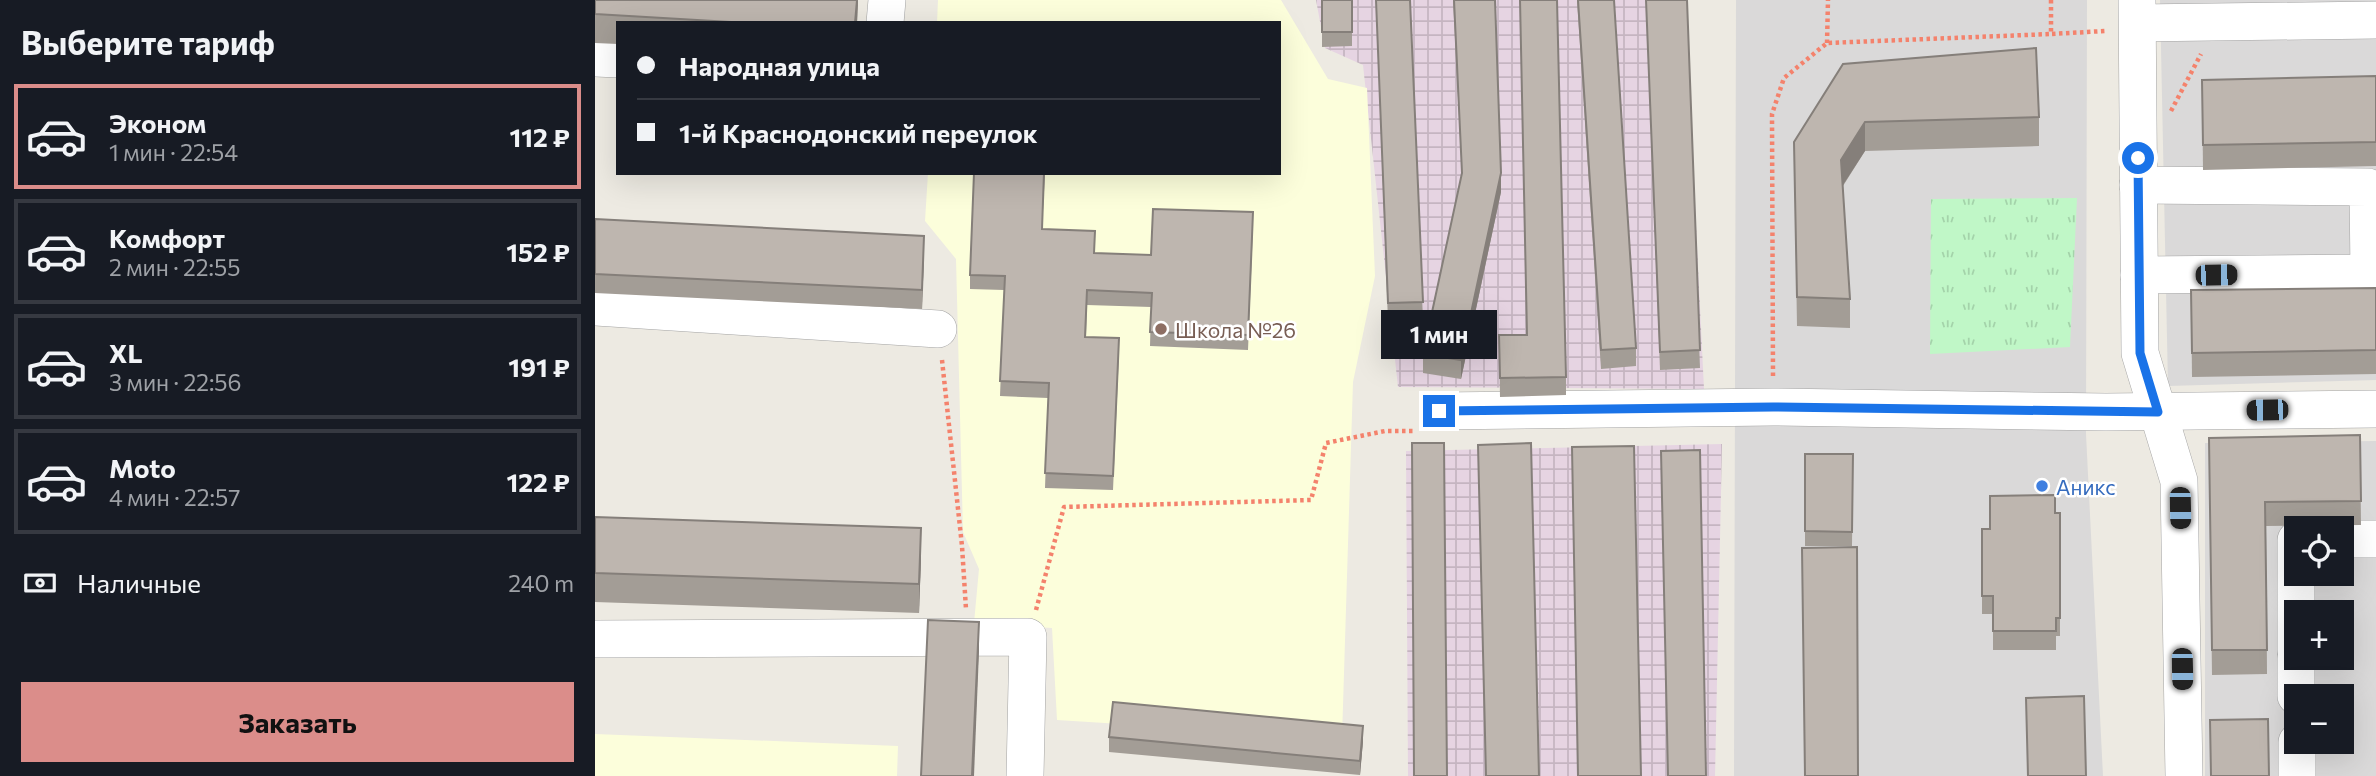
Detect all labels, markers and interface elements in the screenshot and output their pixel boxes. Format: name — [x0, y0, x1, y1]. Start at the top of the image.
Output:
text: Выберите тариф — [21, 22, 275, 62]
text: Народная улица — [679, 50, 880, 81]
icon: car — [25, 105, 88, 168]
text: Эконом — [109, 107, 206, 138]
text: 1-й Краснодонский переулок — [679, 117, 1038, 148]
text: 112 ₽ — [510, 121, 570, 152]
text: 1 мин · 22:54 — [109, 138, 238, 166]
route start — [2122, 142, 2154, 174]
icon: car — [25, 220, 88, 283]
text: Комфорт — [109, 222, 225, 253]
text: 152 ₽ — [506, 236, 570, 267]
text: 2 мин · 22:55 — [109, 253, 240, 281]
car — [2195, 264, 2238, 286]
callout: 1 мин — [1381, 310, 1497, 358]
place label: Школа №26 — [1175, 317, 1296, 342]
text: 1 мин — [1410, 320, 1468, 348]
marker: Школа №26 — [1153, 321, 1169, 337]
icon: car — [25, 335, 88, 398]
text: XL — [109, 337, 143, 368]
text: 191 ₽ — [508, 351, 570, 382]
text: 3 мин · 22:56 — [109, 368, 242, 396]
route end — [1423, 395, 1455, 427]
car — [2246, 399, 2289, 421]
icon: car — [25, 450, 88, 513]
text: Moto — [109, 452, 176, 483]
text: 122 ₽ — [507, 466, 570, 497]
place label: Аникс — [2056, 474, 2116, 499]
marker: Аникс — [2034, 478, 2050, 494]
text: 4 мин · 22:57 — [109, 483, 240, 511]
car — [2170, 487, 2191, 529]
map controls — [2284, 516, 2354, 754]
button: locate — [2284, 516, 2354, 586]
icon: cash — [21, 564, 59, 602]
text: Наличные — [77, 567, 201, 598]
text: 240 m — [508, 569, 574, 597]
button: + — [2284, 600, 2354, 670]
car — [2172, 648, 2193, 690]
button: Заказать — [21, 682, 574, 762]
button: − — [2284, 684, 2354, 754]

